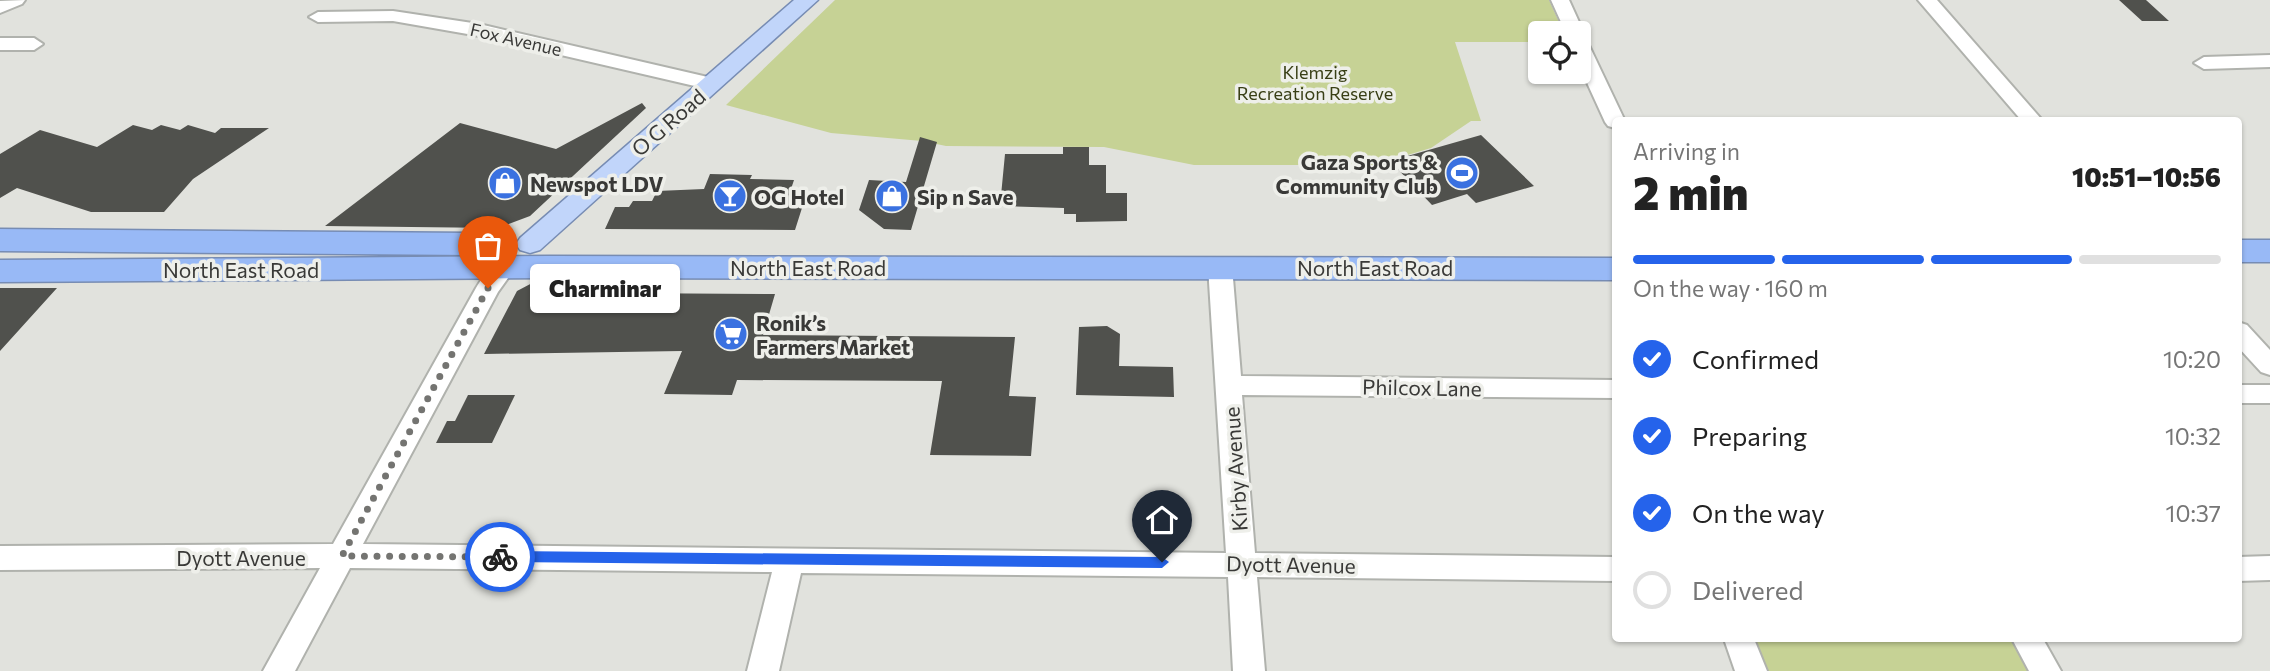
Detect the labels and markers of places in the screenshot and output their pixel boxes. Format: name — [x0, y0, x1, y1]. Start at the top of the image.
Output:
place label: Gaza Sports & Community Club — [1276, 149, 1438, 198]
sports icon: Gaza Sports & Community Club — [1443, 154, 1481, 192]
shop icon: Newspot LDV — [486, 164, 524, 202]
place label: Newspot LDV — [530, 171, 663, 196]
bar icon: OG Hotel — [711, 177, 749, 215]
shop icon: Sip n Save — [873, 177, 911, 215]
place label: OG Hotel — [754, 184, 844, 209]
place label: Sip n Save — [917, 184, 1013, 209]
pin — [458, 216, 518, 288]
callout: Charminar — [530, 264, 680, 312]
place label: Ronik’s Farmers Market — [756, 310, 910, 359]
supermarket icon: Ronik’s Farmers Market — [712, 315, 750, 353]
pin — [1132, 490, 1192, 562]

